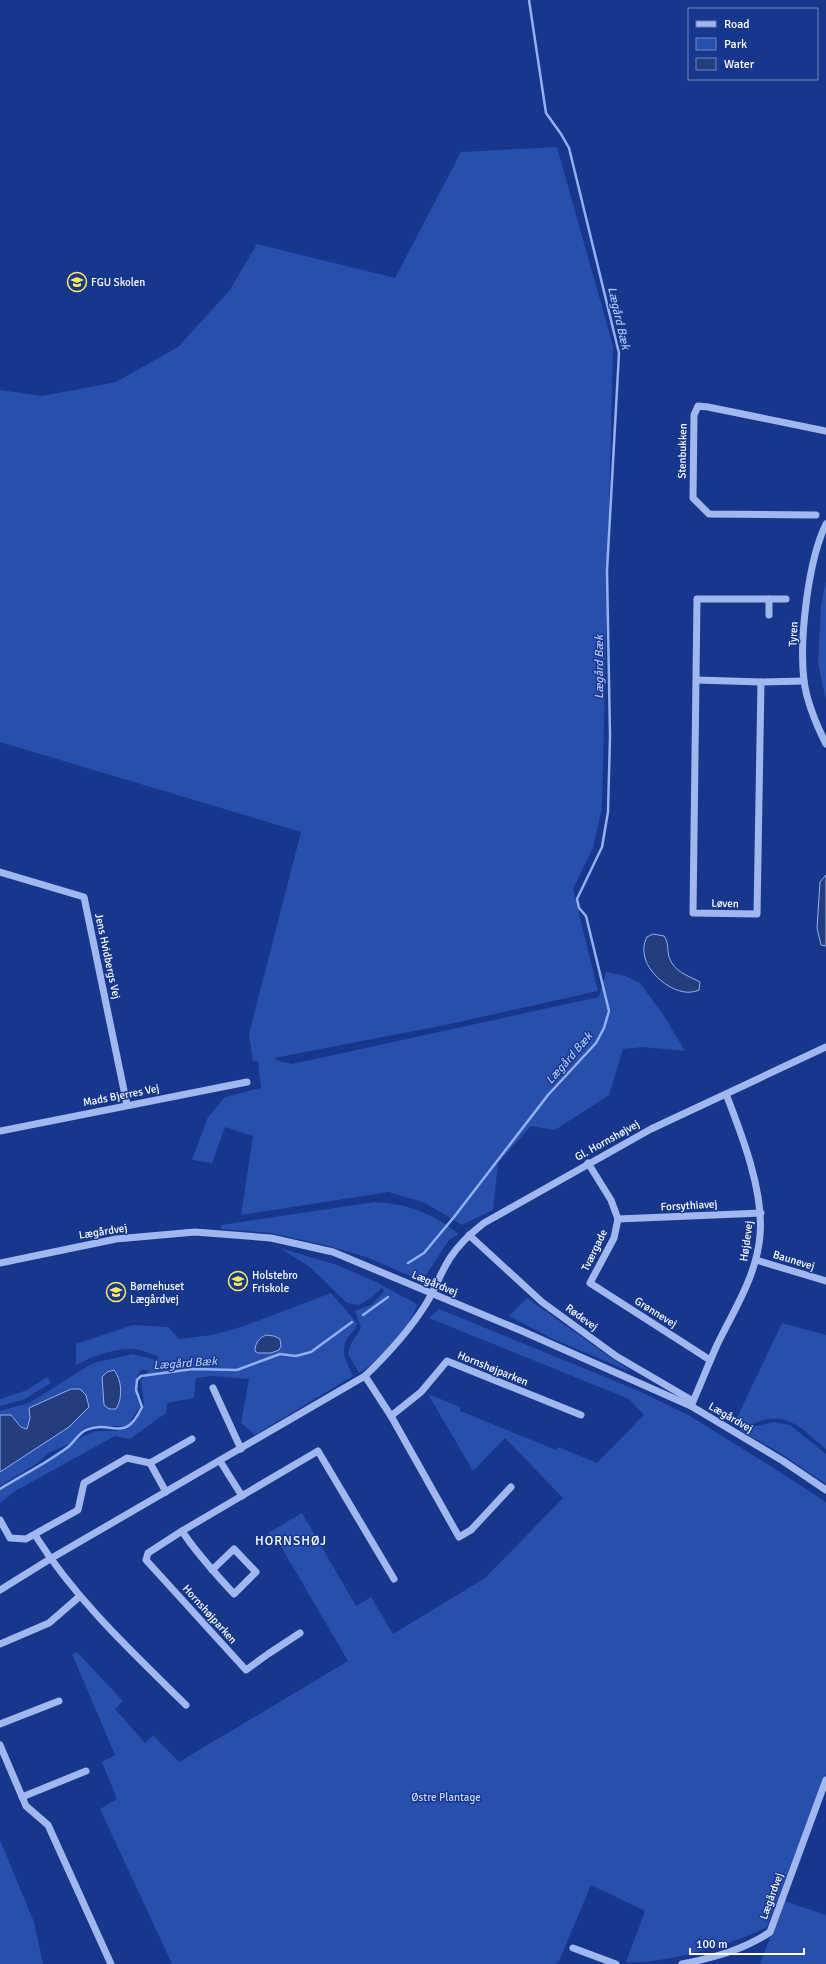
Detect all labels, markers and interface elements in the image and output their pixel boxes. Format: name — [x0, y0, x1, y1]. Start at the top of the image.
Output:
legend — [688, 8, 818, 80]
text: Road — [724, 17, 750, 32]
text: Park — [724, 37, 747, 52]
text: Water — [724, 57, 755, 72]
school or university icon: FGU Skolen — [66, 271, 88, 293]
place label: FGU Skolen — [91, 276, 145, 289]
water label: Lægård Bæk — [604, 285, 633, 352]
street label: Stenbukken — [676, 423, 689, 479]
street label: Tyren — [786, 621, 801, 647]
water label: Lægård Bæk — [592, 634, 607, 699]
street label: Løven — [711, 897, 739, 910]
street label: Jens Hvidbergs Vej — [92, 912, 123, 1000]
water label: Lægård Bæk — [543, 1029, 597, 1087]
street label: Mads Bjerres Vej — [82, 1082, 160, 1109]
street label: Gl. Hornshøjvej — [573, 1117, 642, 1164]
street label: Forsythiavej — [660, 1198, 718, 1213]
street label: Højdevej — [737, 1220, 756, 1262]
street label: Lægårdvej — [78, 1221, 128, 1242]
street label: Tværgade — [579, 1227, 610, 1273]
street label: Baunevej — [771, 1248, 816, 1273]
street label: Lægårdvej — [410, 1268, 460, 1299]
place label: Holstebro Friskole — [252, 1269, 298, 1295]
school or university icon: Holstebro Friskole — [227, 1270, 249, 1292]
place label: Børnehuset Lægårdvej — [130, 1280, 184, 1306]
school or university icon: Børnehuset Lægårdvej — [105, 1281, 127, 1303]
street label: Grønnevej — [632, 1294, 679, 1331]
street label: Rødevej — [563, 1301, 600, 1334]
street label: Hornshøjparken — [456, 1348, 530, 1389]
water label: Lægård Bæk — [153, 1354, 218, 1373]
street label: Lægårdvej — [706, 1400, 755, 1435]
district label: HORNSHØJ — [255, 1533, 327, 1549]
street label: Hornshøjparken — [180, 1582, 240, 1647]
park label: Østre Plantage — [411, 1791, 481, 1804]
street label: Lægårdvej — [757, 1871, 786, 1921]
scale bar — [690, 1930, 804, 1956]
text: 100 m — [696, 1937, 728, 1952]

